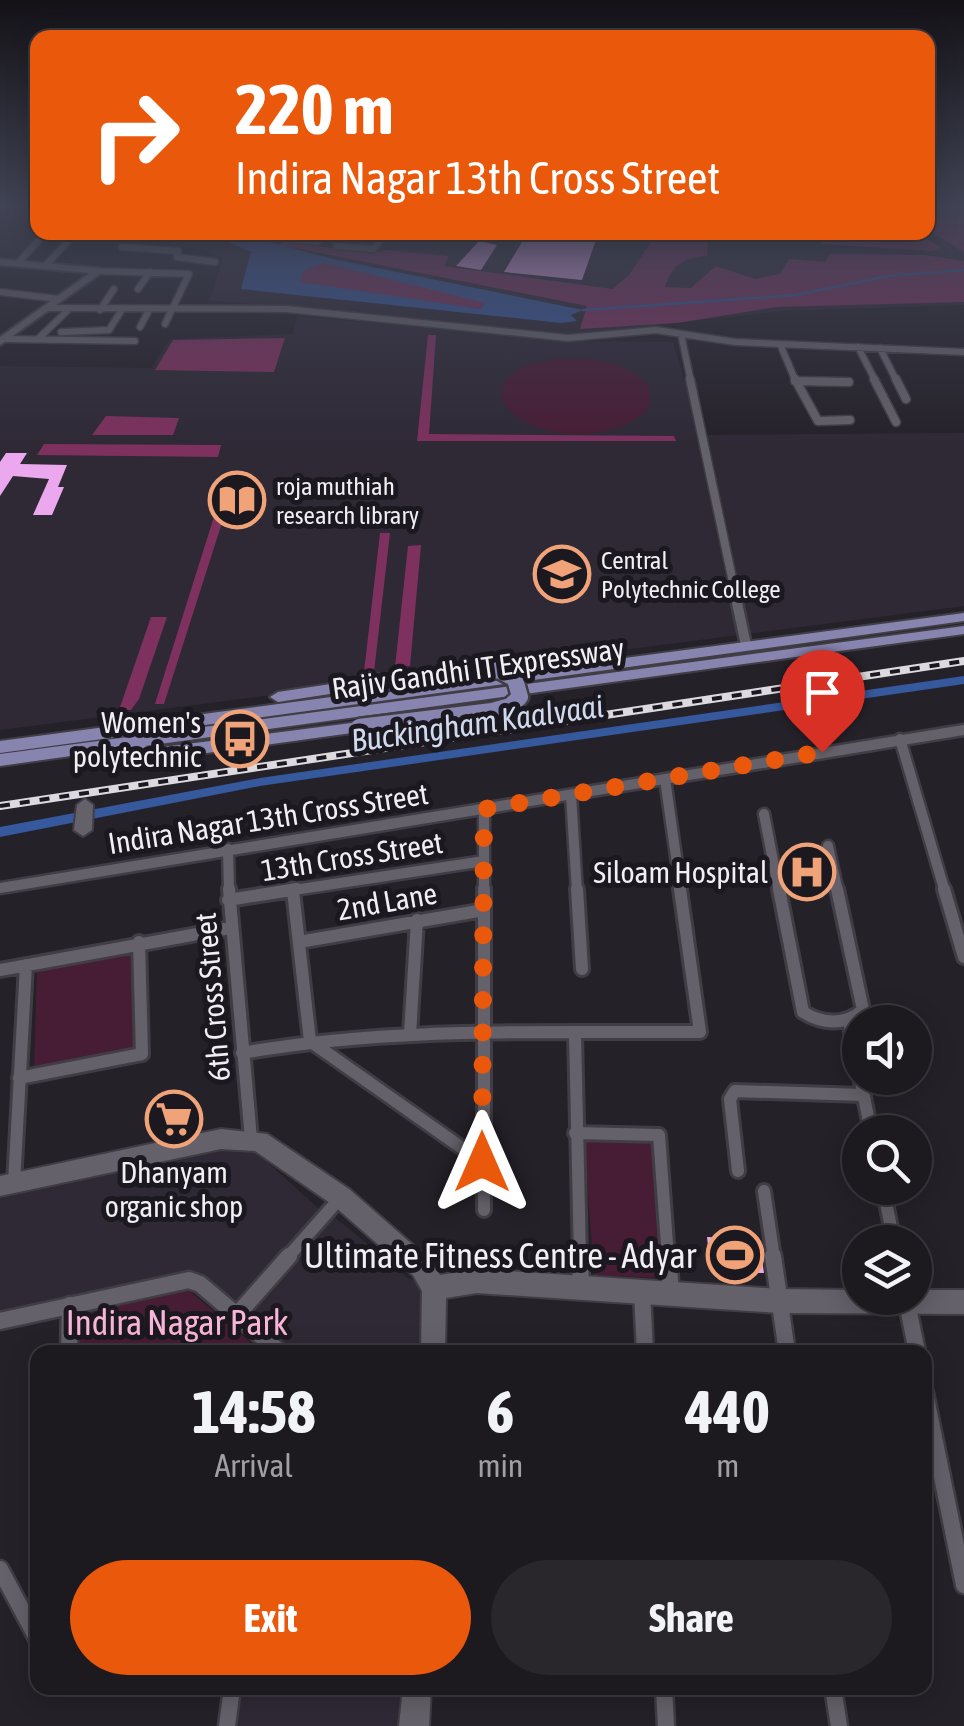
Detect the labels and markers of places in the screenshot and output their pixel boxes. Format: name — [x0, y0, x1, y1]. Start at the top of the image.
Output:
library icon: roja muthiah research library — [207, 470, 267, 530]
place label: roja muthiah research library — [276, 472, 419, 529]
school or university icon: Central Polytechnic College — [532, 544, 592, 604]
place label: Central Polytechnic College — [601, 546, 780, 603]
pin — [780, 650, 865, 753]
place label: Women's polytechnic — [73, 705, 202, 773]
bus stop icon: Women's polytechnic — [210, 709, 270, 769]
hospital icon: Siloam Hospital — [777, 842, 837, 902]
place label: Siloam Hospital — [593, 855, 768, 889]
supermarket icon: Dhanyam organic shop — [144, 1089, 204, 1149]
place label: Dhanyam organic shop — [105, 1155, 243, 1223]
sports icon: Ultimate Fitness Centre - Adyar — [705, 1225, 765, 1285]
place label: Ultimate Fitness Centre - Adyar — [304, 1235, 697, 1275]

